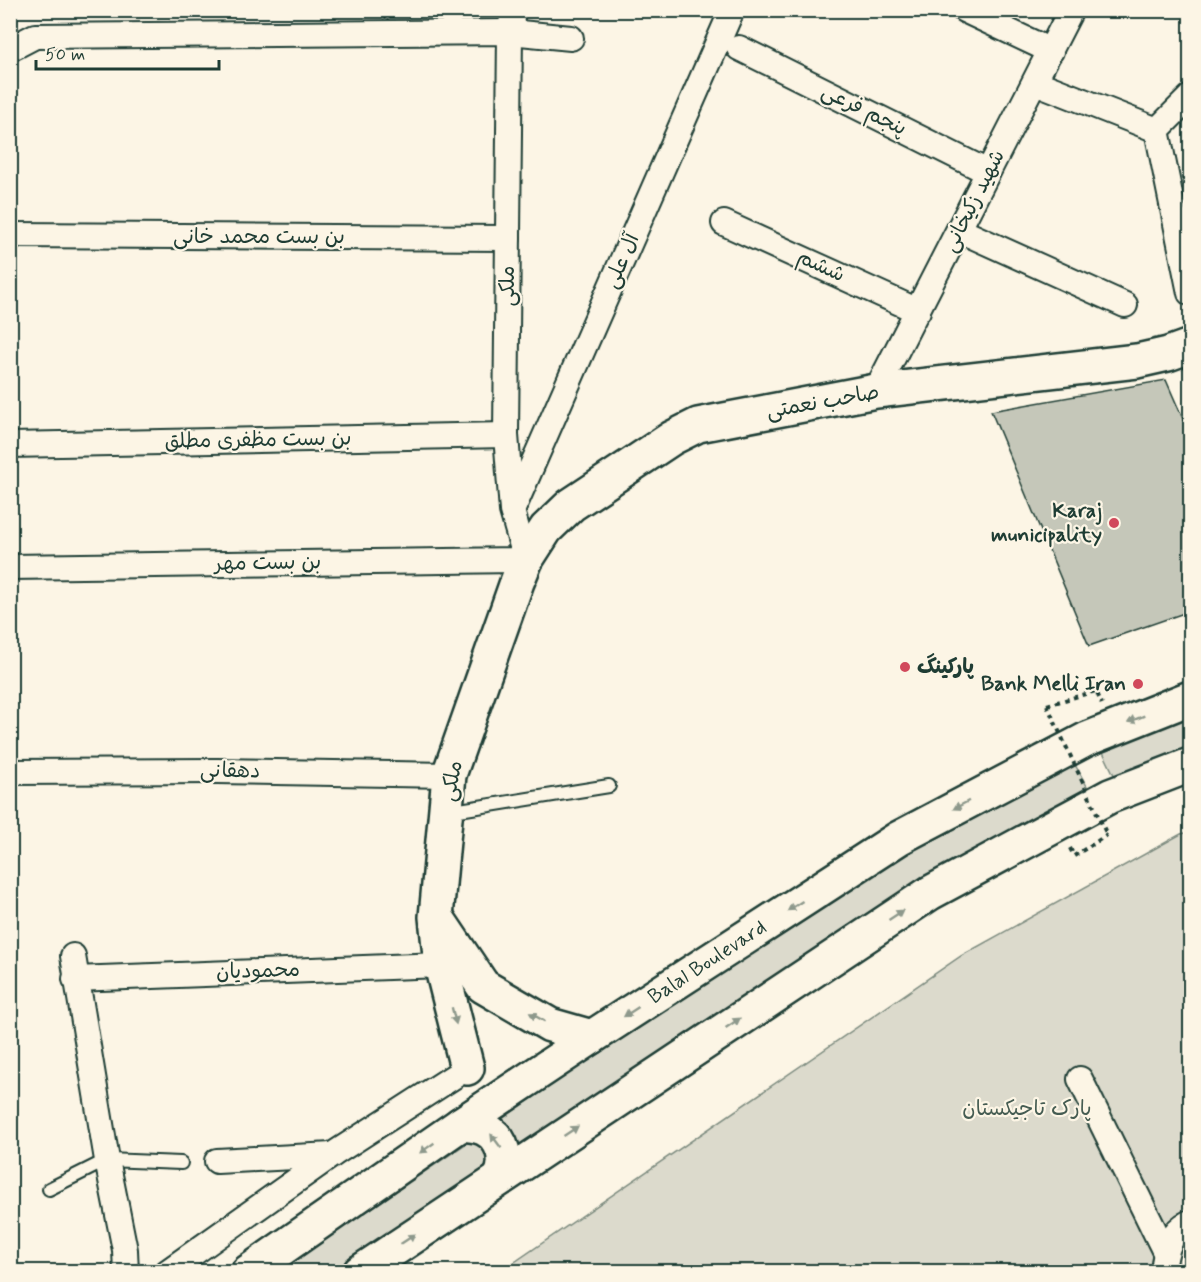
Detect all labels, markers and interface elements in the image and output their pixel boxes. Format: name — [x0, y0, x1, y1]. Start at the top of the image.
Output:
scale bar — [36, 33, 219, 71]
text: 50 m — [45, 43, 85, 67]
street label: پنجم فرعی — [816, 77, 911, 143]
street label: شهید زکیخانی — [936, 145, 1012, 257]
street label: بن بست محمد خانی — [173, 223, 345, 251]
street label: آل علی — [598, 228, 647, 293]
street label: ششم — [792, 243, 849, 290]
street label: ملکی — [494, 265, 522, 307]
street label: صاحب نعمتی — [764, 378, 882, 426]
street label: بن بست مظفری مطلق — [164, 424, 352, 456]
place label: Karaj municipality — [991, 497, 1102, 549]
marker: Karaj municipality — [1107, 516, 1121, 530]
street label: بن بست مهر — [212, 548, 322, 578]
place label: پارکینگ — [917, 653, 974, 681]
marker: پارکینگ — [898, 660, 912, 674]
place label: Bank Melli Iran — [981, 670, 1126, 698]
marker: Bank Melli Iran — [1131, 677, 1145, 691]
one-way arrow — [1127, 715, 1145, 724]
street label: دهقانی — [200, 756, 260, 786]
street label: ملکی — [434, 758, 470, 804]
one-way arrow — [953, 800, 970, 810]
one-way arrow — [786, 900, 803, 911]
one-way arrow — [888, 910, 904, 921]
street label: Balal Boulevard — [643, 914, 772, 1011]
street label: محمودیان — [215, 956, 301, 986]
one-way arrow — [449, 1006, 459, 1025]
one-way arrow — [623, 1006, 639, 1017]
one-way arrow — [529, 1013, 546, 1023]
one-way arrow — [725, 1018, 741, 1029]
park label: پارک تاجیکستان — [962, 1095, 1092, 1123]
one-way arrow — [562, 1125, 578, 1137]
one-way arrow — [490, 1133, 502, 1149]
one-way arrow — [419, 1142, 435, 1153]
one-way arrow — [400, 1233, 416, 1245]

